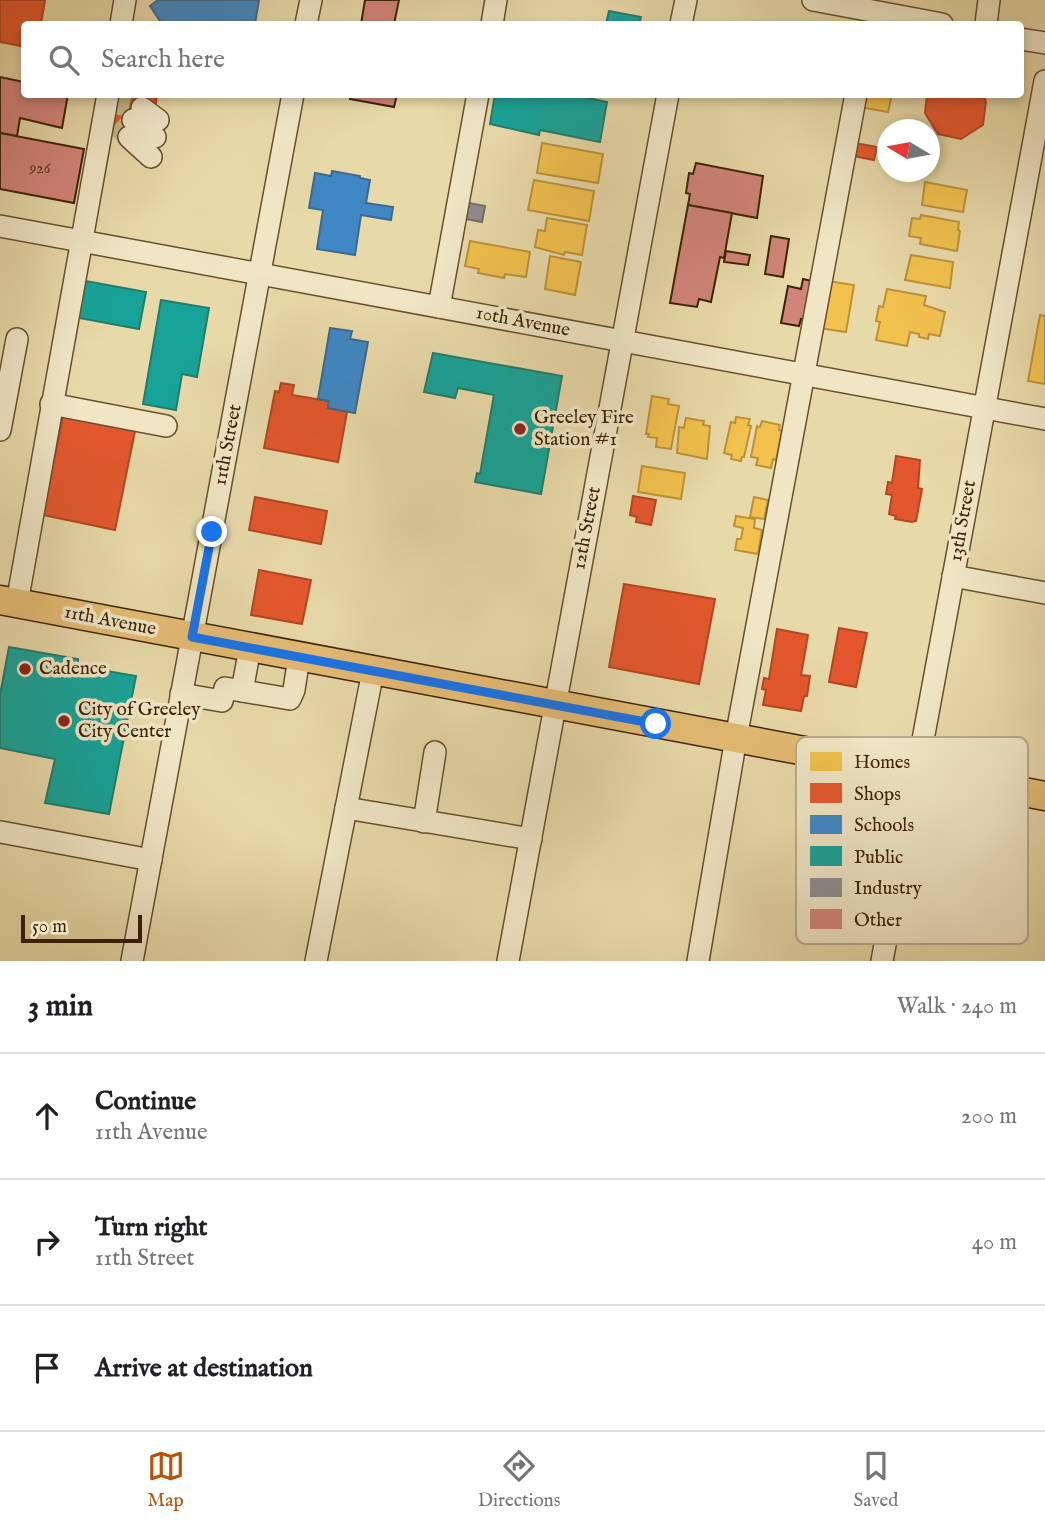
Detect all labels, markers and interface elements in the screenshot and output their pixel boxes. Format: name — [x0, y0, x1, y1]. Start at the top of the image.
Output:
search box — [21, 21, 1024, 98]
icon: search — [45, 41, 83, 79]
text: Search here — [101, 43, 225, 76]
north arrow — [877, 119, 940, 182]
house number: 926 — [28, 159, 51, 179]
street label: 10th Avenue — [474, 301, 572, 343]
street label: 11th Street — [208, 402, 248, 488]
place label: Greeley Fire Station #1 — [534, 406, 634, 452]
marker: Greeley Fire Station #1 — [512, 421, 528, 437]
street label: 13th Street — [944, 478, 982, 564]
street label: 12th Street — [567, 484, 607, 572]
route end — [196, 516, 227, 547]
street label: 11th Avenue — [62, 600, 158, 642]
place label: Cadence — [39, 657, 107, 681]
marker: Cadence — [17, 661, 33, 677]
place label: City of Greeley City Center — [78, 698, 201, 744]
route start — [640, 708, 671, 739]
marker: City of Greeley City Center — [56, 713, 72, 729]
legend — [796, 737, 1028, 944]
text: Homes — [854, 751, 910, 775]
text: Shops — [854, 783, 901, 807]
text: Schools — [854, 814, 914, 838]
text: Public — [854, 846, 903, 870]
text: Industry — [854, 877, 922, 901]
text: Other — [854, 909, 902, 933]
scale bar — [21, 912, 142, 944]
text: 50 m — [32, 915, 67, 939]
text: 3 min — [28, 988, 93, 1026]
text: Walk · 240 m — [897, 992, 1017, 1021]
text: Continue — [95, 1085, 196, 1118]
icon: ahead — [28, 1097, 66, 1135]
text: 200 m — [961, 1102, 1017, 1131]
text: 11th Avenue — [95, 1118, 208, 1147]
text: Turn right — [95, 1211, 208, 1244]
icon: right — [28, 1223, 66, 1261]
text: 40 m — [972, 1228, 1017, 1257]
text: 11th Street — [95, 1244, 194, 1273]
icon: arrive — [28, 1349, 66, 1387]
text: Arrive at destination — [95, 1352, 313, 1385]
tab: Map — [147, 1447, 185, 1513]
tab: Directions — [478, 1447, 560, 1513]
tab: Saved — [853, 1447, 898, 1513]

